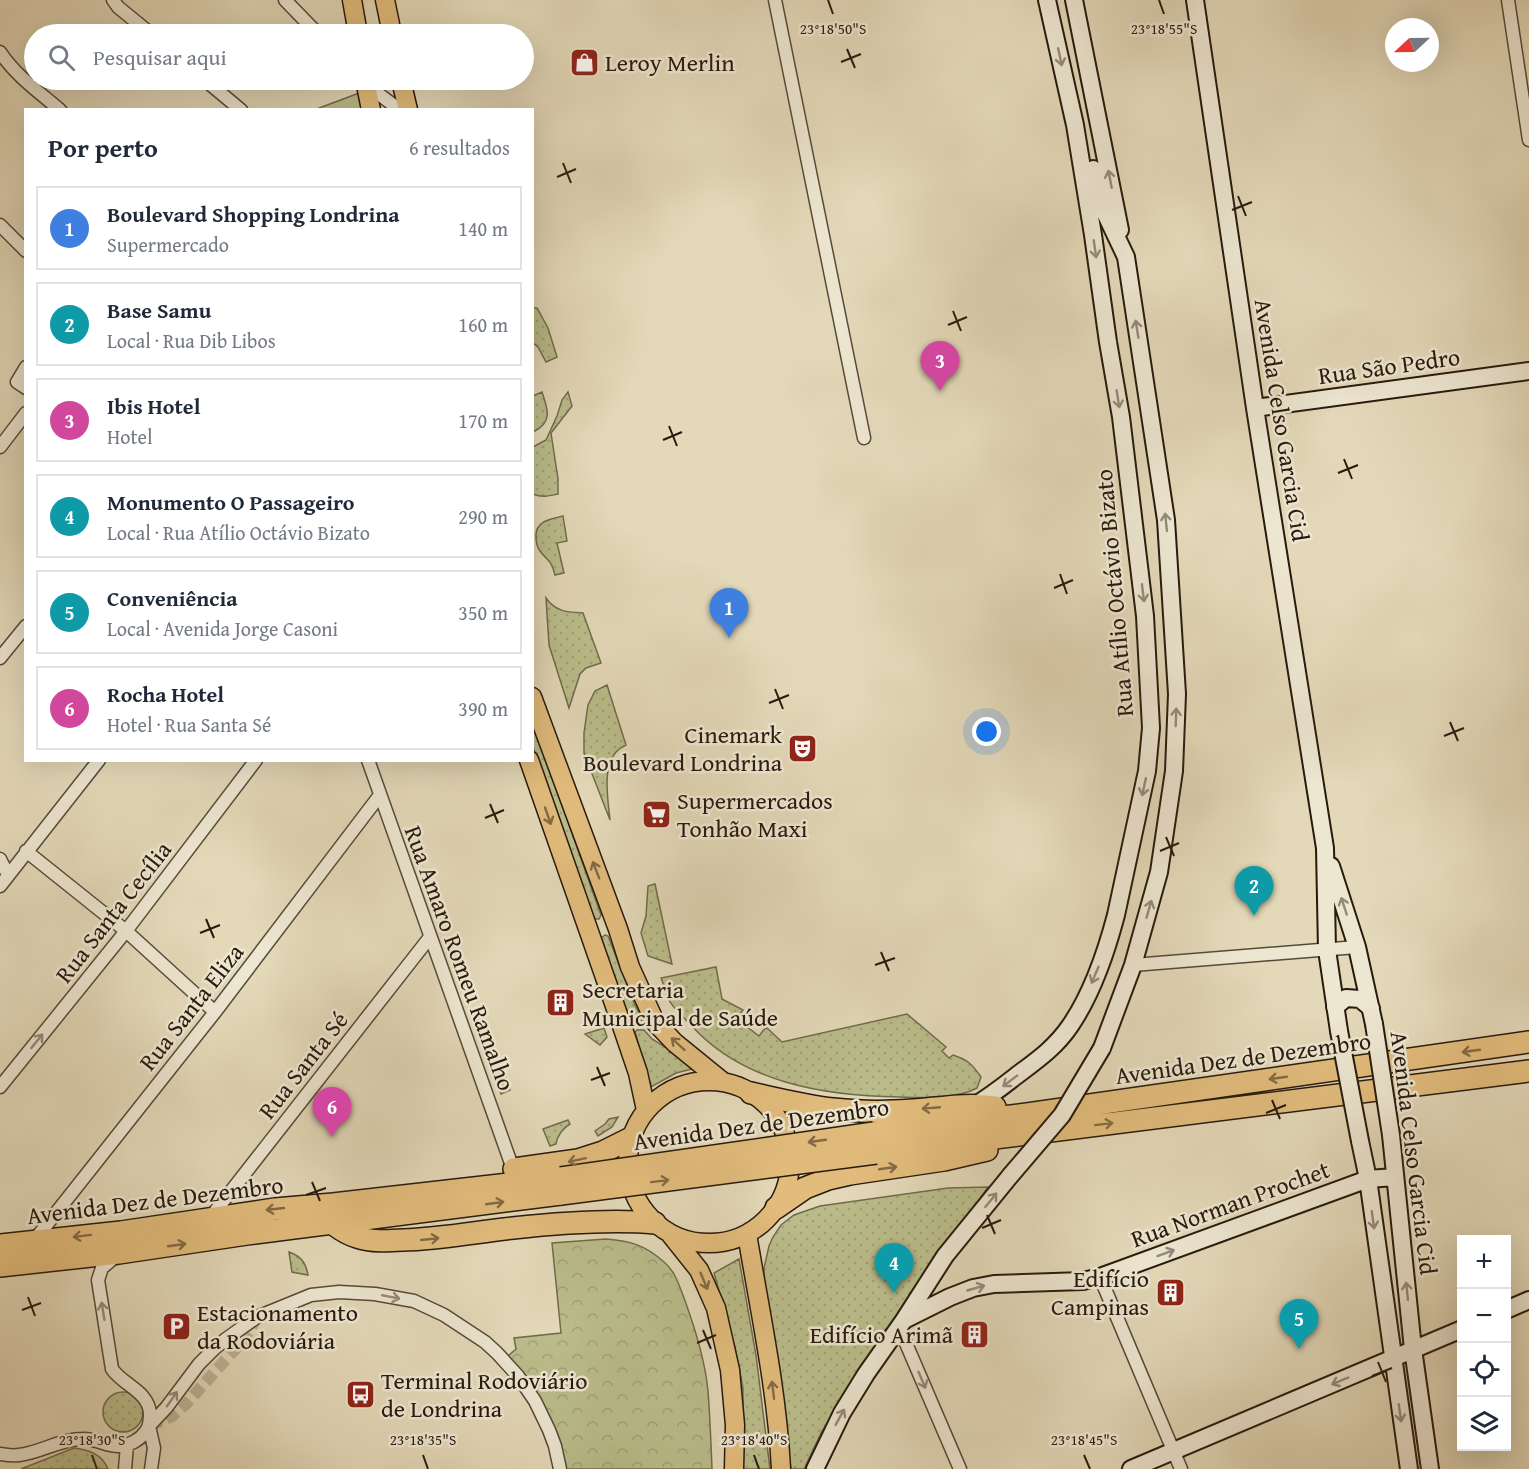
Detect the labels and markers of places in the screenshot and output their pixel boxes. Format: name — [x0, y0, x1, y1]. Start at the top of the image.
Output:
place label: Leroy Merlin — [605, 45, 735, 80]
shop icon: Leroy Merlin — [568, 46, 600, 78]
pin: 3 — [920, 342, 960, 391]
pin: 1 — [710, 588, 748, 638]
place label: Cinemark Boulevard Londrina — [583, 717, 783, 780]
theatre icon: Cinemark Boulevard Londrina — [787, 732, 819, 764]
place label: Supermercados Tonhão Maxi — [677, 783, 833, 846]
supermarket icon: Supermercados Tonhão Maxi — [640, 798, 672, 830]
pin: 2 — [1234, 866, 1274, 916]
place label: Secretaria Municipal de Saúde — [582, 972, 778, 1035]
building icon: Secretaria Municipal de Saúde — [545, 987, 577, 1019]
pin: 6 — [312, 1088, 352, 1137]
pin: 4 — [874, 1244, 914, 1293]
place label: Edifício Campinas — [1051, 1261, 1149, 1324]
building icon: Edifício Campinas — [1154, 1276, 1186, 1308]
place label: Estacionamento da Rodoviária — [197, 1295, 358, 1358]
pin: 5 — [1280, 1300, 1318, 1349]
parking icon: Estacionamento da Rodoviária — [160, 1310, 192, 1342]
place label: Edifício Arimã — [810, 1317, 954, 1352]
building icon: Edifício Arimã — [958, 1318, 990, 1350]
place label: Terminal Rodoviário de Londrina — [381, 1363, 587, 1426]
bus stop icon: Terminal Rodoviário de Londrina — [344, 1378, 376, 1410]

